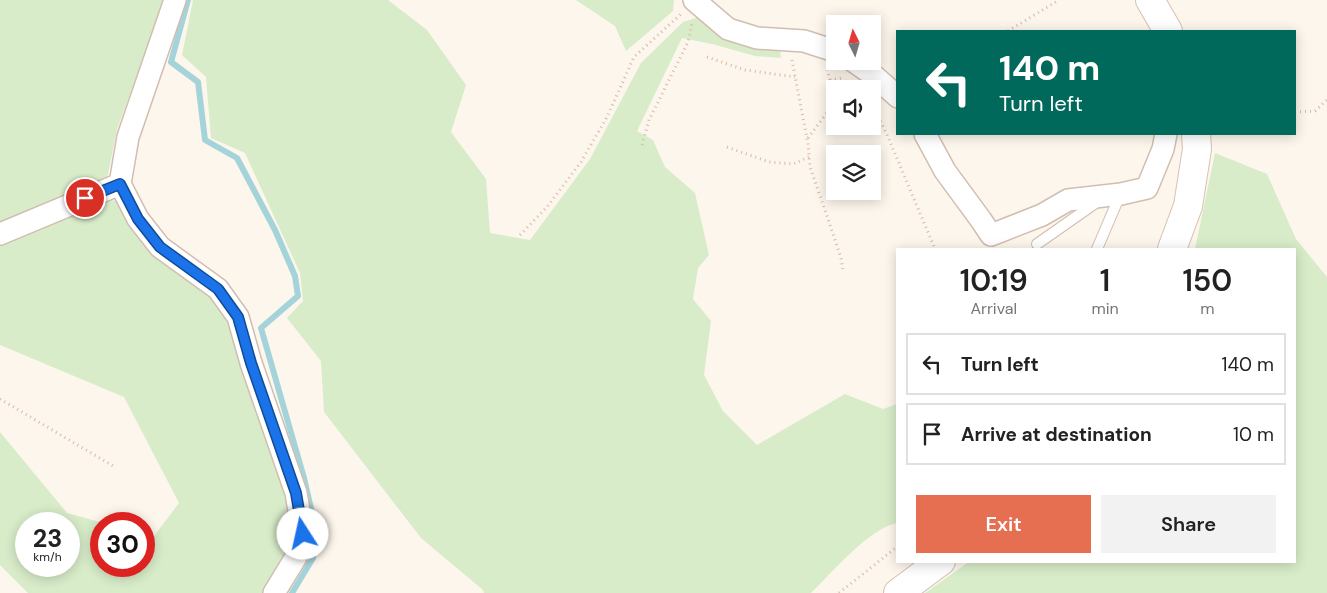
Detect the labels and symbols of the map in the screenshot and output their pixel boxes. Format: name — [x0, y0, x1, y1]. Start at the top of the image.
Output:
north arrow — [826, 15, 881, 70]
pin — [64, 177, 106, 219]
position arrow — [276, 507, 328, 559]
speed limit sign: 30 — [90, 512, 155, 577]

